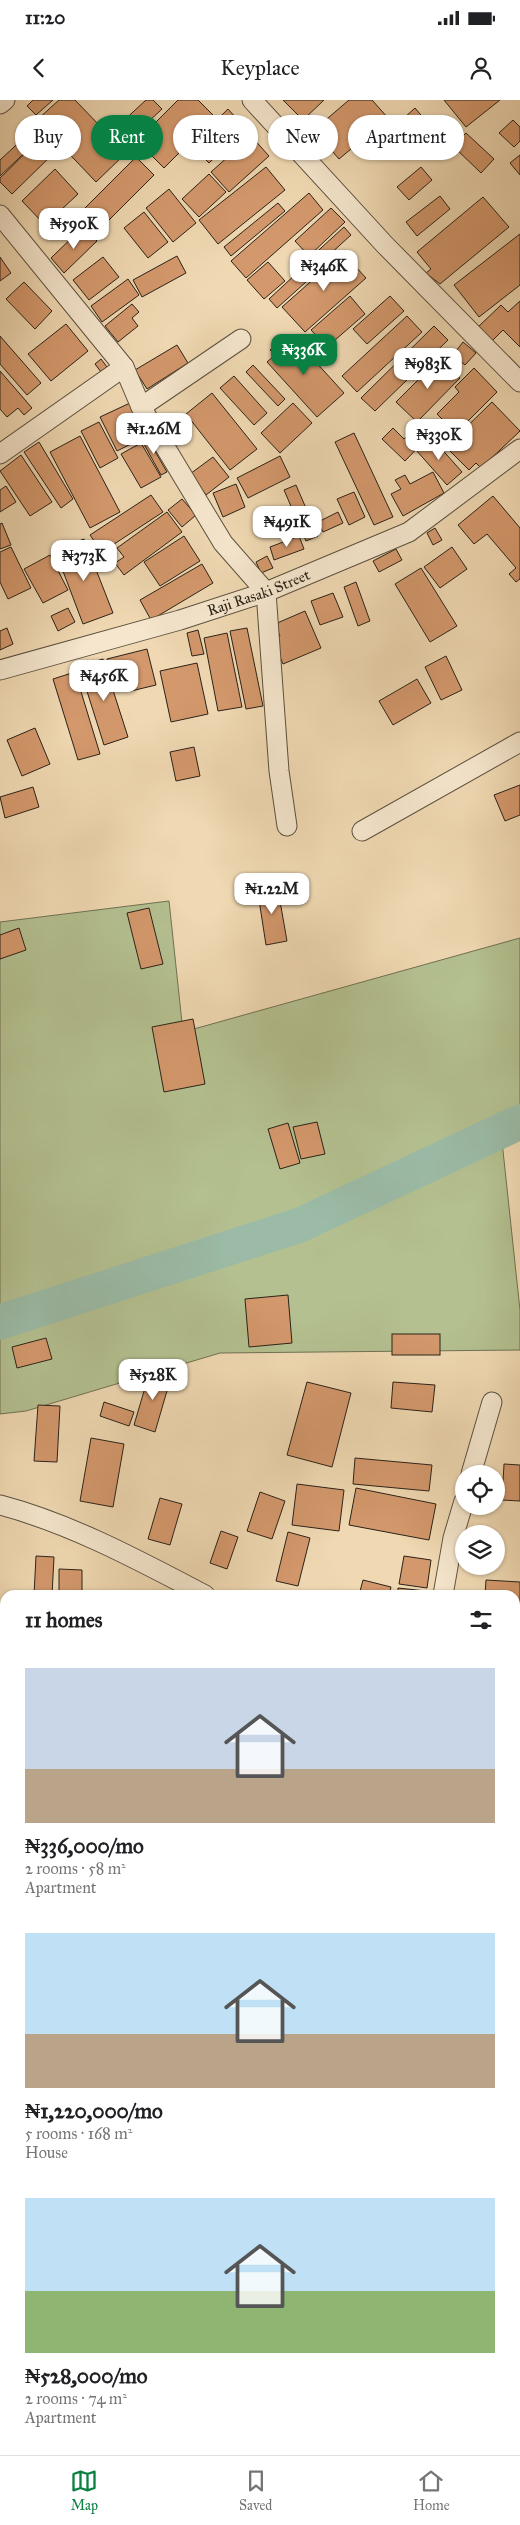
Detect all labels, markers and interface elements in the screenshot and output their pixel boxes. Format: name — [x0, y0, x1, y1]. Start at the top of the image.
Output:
text: 11:20 — [25, 6, 65, 29]
icon: back — [25, 54, 53, 82]
text: Keyplace — [220, 54, 300, 81]
icon: person — [467, 54, 495, 82]
chip: Buy — [15, 115, 81, 160]
chip: Rent — [91, 115, 163, 160]
chip: Filters — [173, 115, 258, 160]
chip: New — [268, 115, 338, 160]
chip: Apartment — [348, 115, 464, 160]
pin: ₦590K — [39, 208, 109, 250]
text: ₦590K — [50, 214, 98, 233]
pin: ₦346K — [289, 250, 359, 292]
text: ₦346K — [301, 256, 347, 275]
pin: ₦336K — [269, 334, 339, 376]
text: ₦336K — [282, 340, 326, 359]
pin: ₦983K — [393, 348, 463, 390]
text: ₦983K — [405, 354, 451, 373]
pin: ₦1.26M — [113, 412, 195, 455]
pin: ₦330K — [404, 418, 474, 461]
text: ₦1.26M — [127, 419, 181, 438]
text: ₦330K — [416, 425, 462, 444]
pin: ₦491K — [252, 506, 322, 548]
text: ₦491K — [264, 512, 310, 531]
pin: ₦373K — [49, 540, 119, 582]
text: ₦373K — [62, 546, 106, 565]
street label: Raji Rasaki Street — [205, 565, 313, 620]
pin: ₦456K — [69, 660, 139, 702]
text: ₦456K — [80, 666, 128, 685]
pin: ₦1.22M — [231, 872, 313, 915]
text: ₦1.22M — [245, 879, 299, 898]
pin: ₦528K — [118, 1358, 188, 1401]
text: ₦528K — [130, 1365, 176, 1384]
map controls — [455, 1465, 505, 1575]
button: locate — [455, 1465, 505, 1515]
button: layers — [455, 1525, 505, 1575]
icon: filters — [467, 1606, 495, 1634]
text: 11 homes — [25, 1607, 102, 1633]
icon: home — [215, 1701, 305, 1791]
text: ₦336,000/mo — [25, 1833, 144, 1859]
text: 2 rooms · 58 m² — [25, 1859, 126, 1878]
text: Apartment — [25, 1878, 97, 1897]
icon: home — [215, 1966, 305, 2056]
text: ₦1,220,000/mo — [25, 2098, 163, 2124]
text: 5 rooms · 168 m² — [25, 2124, 132, 2143]
text: House — [25, 2143, 68, 2162]
icon: home — [215, 2231, 305, 2321]
text: ₦528,000/mo — [25, 2363, 148, 2389]
text: 2 rooms · 74 m² — [25, 2389, 127, 2408]
text: Apartment — [25, 2408, 97, 2427]
tab: Map — [70, 2467, 98, 2514]
tab: Saved — [239, 2467, 272, 2514]
tab: Home — [413, 2467, 450, 2514]

